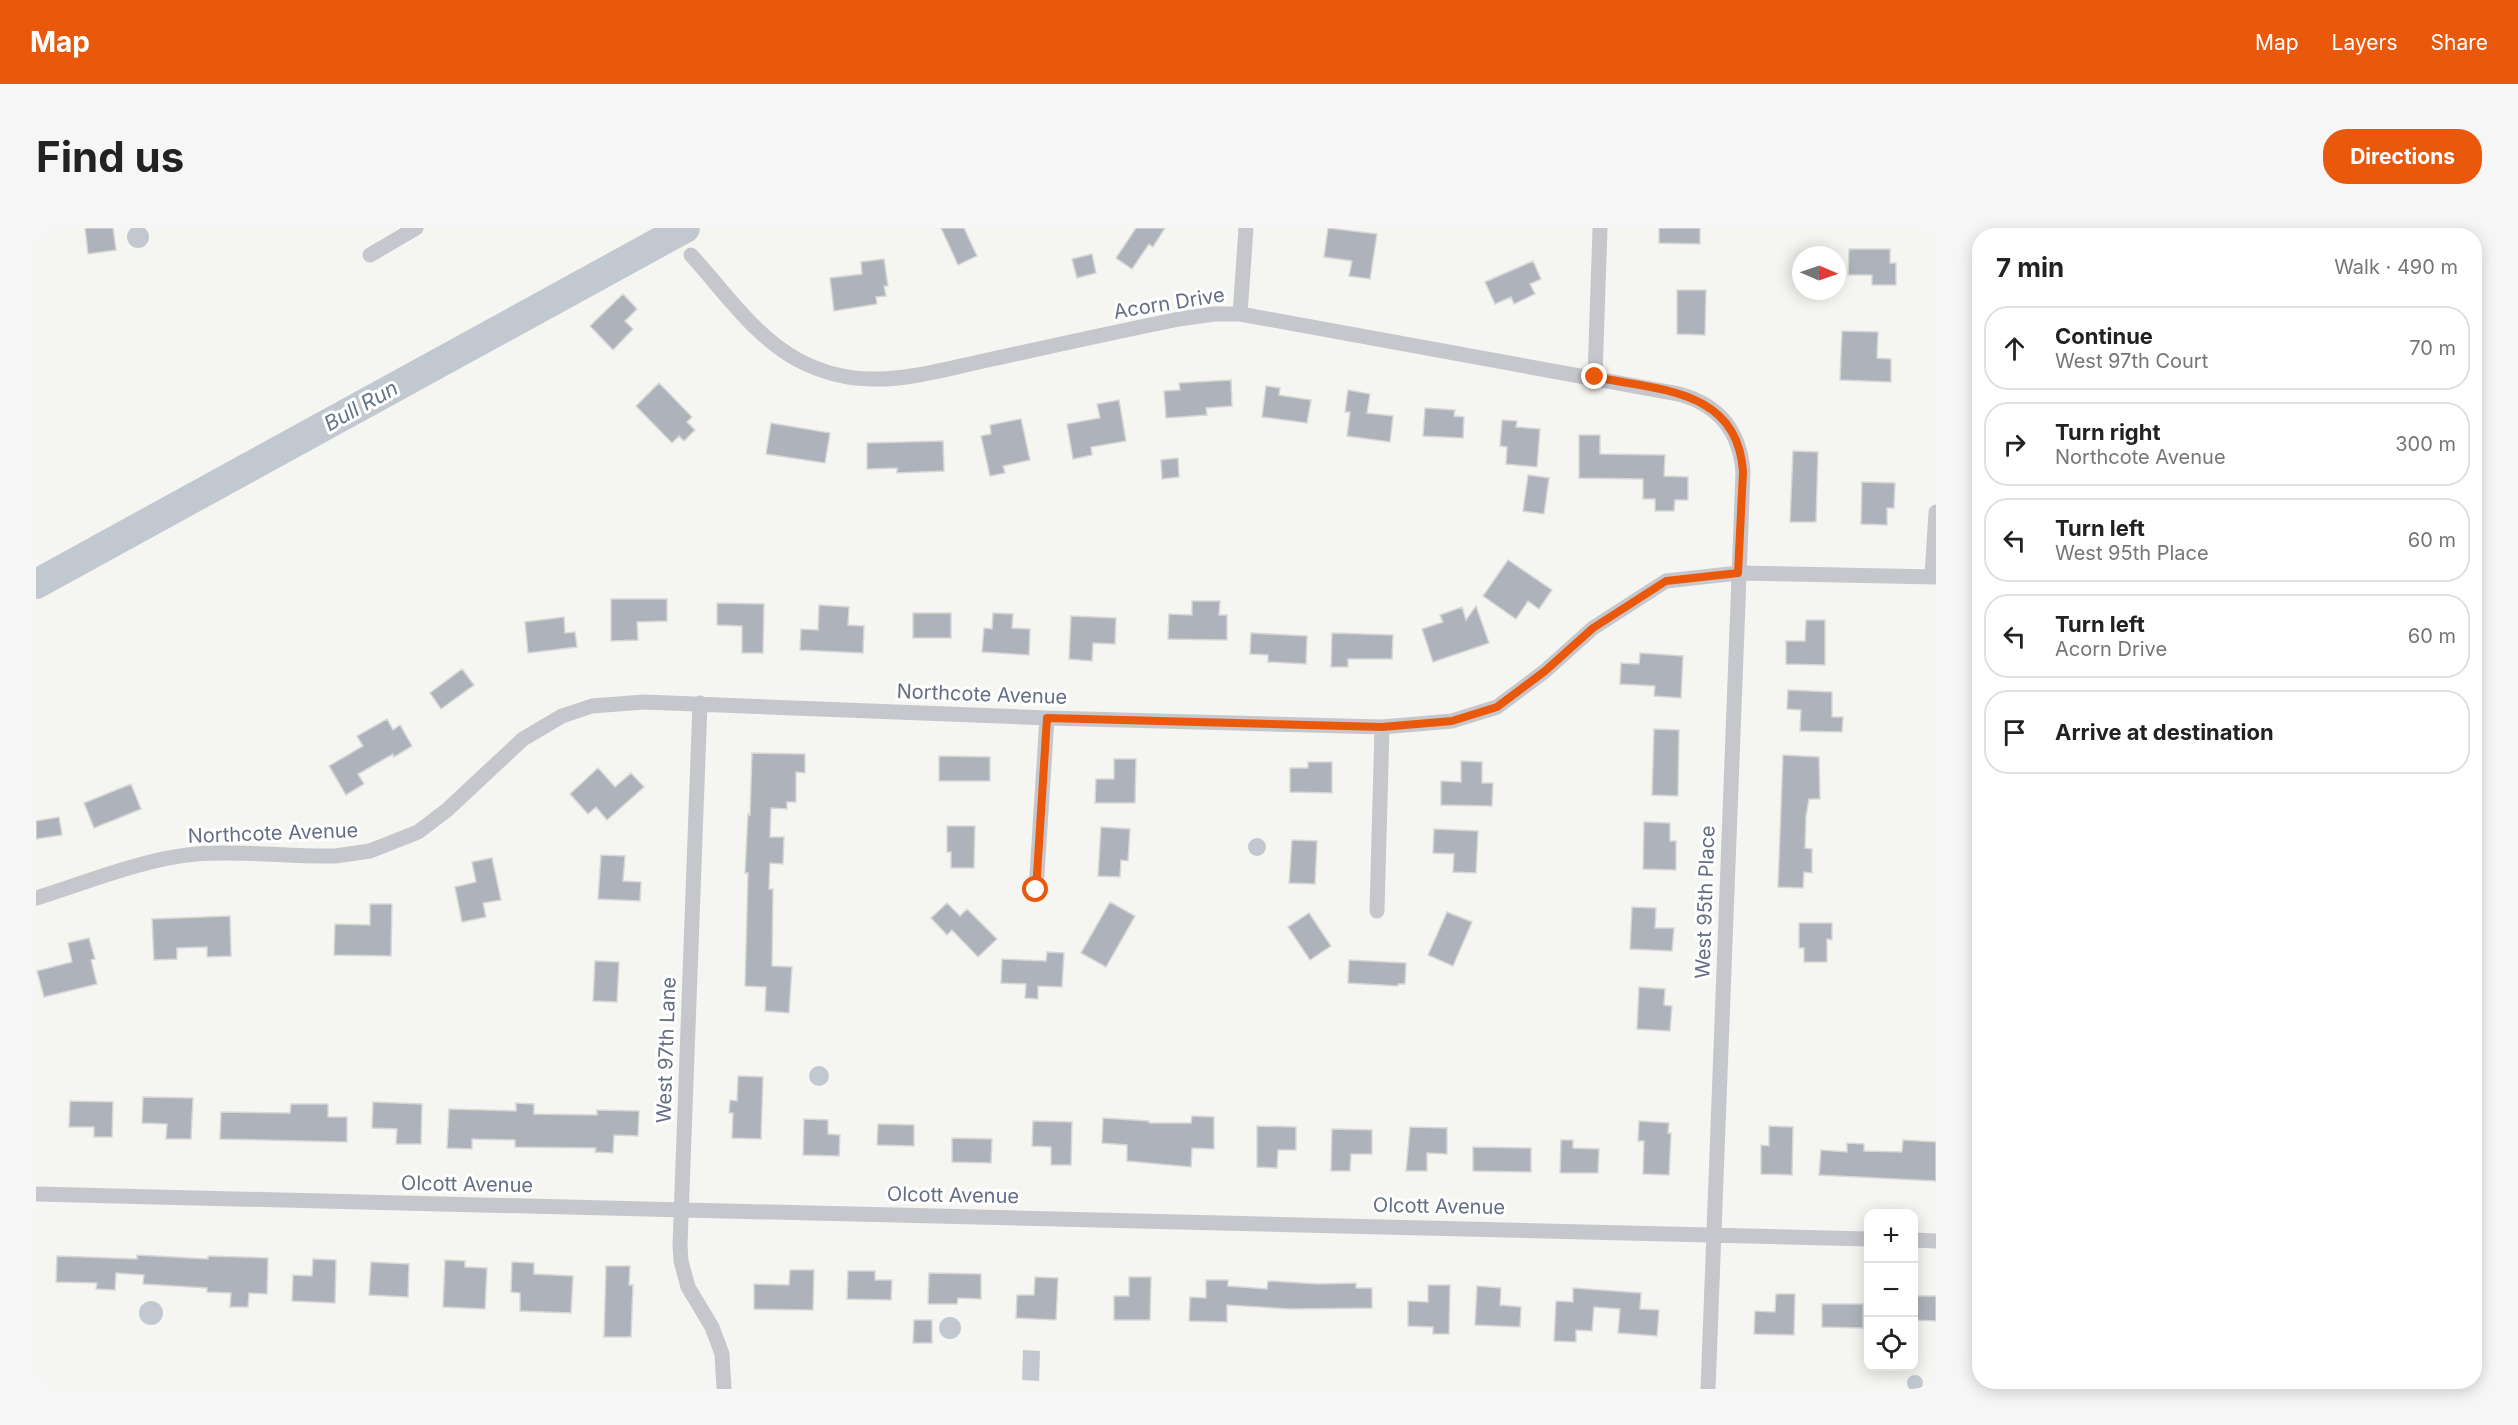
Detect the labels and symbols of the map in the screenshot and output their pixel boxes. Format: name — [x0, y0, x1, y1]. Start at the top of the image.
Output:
north arrow — [1792, 246, 1846, 300]
street label: Acorn Drive — [1112, 282, 1226, 324]
route end — [1581, 363, 1607, 389]
water label: Bull Run — [319, 375, 402, 436]
street label: Northcote Avenue — [896, 679, 1068, 709]
street label: Northcote Avenue — [187, 818, 359, 848]
street label: West 95th Place — [1690, 825, 1720, 979]
route start — [1022, 876, 1048, 902]
street label: West 97th Lane — [651, 976, 681, 1124]
street label: Olcott Avenue — [401, 1171, 533, 1197]
street label: Olcott Avenue — [887, 1182, 1019, 1208]
street label: Olcott Avenue — [1373, 1193, 1505, 1219]

